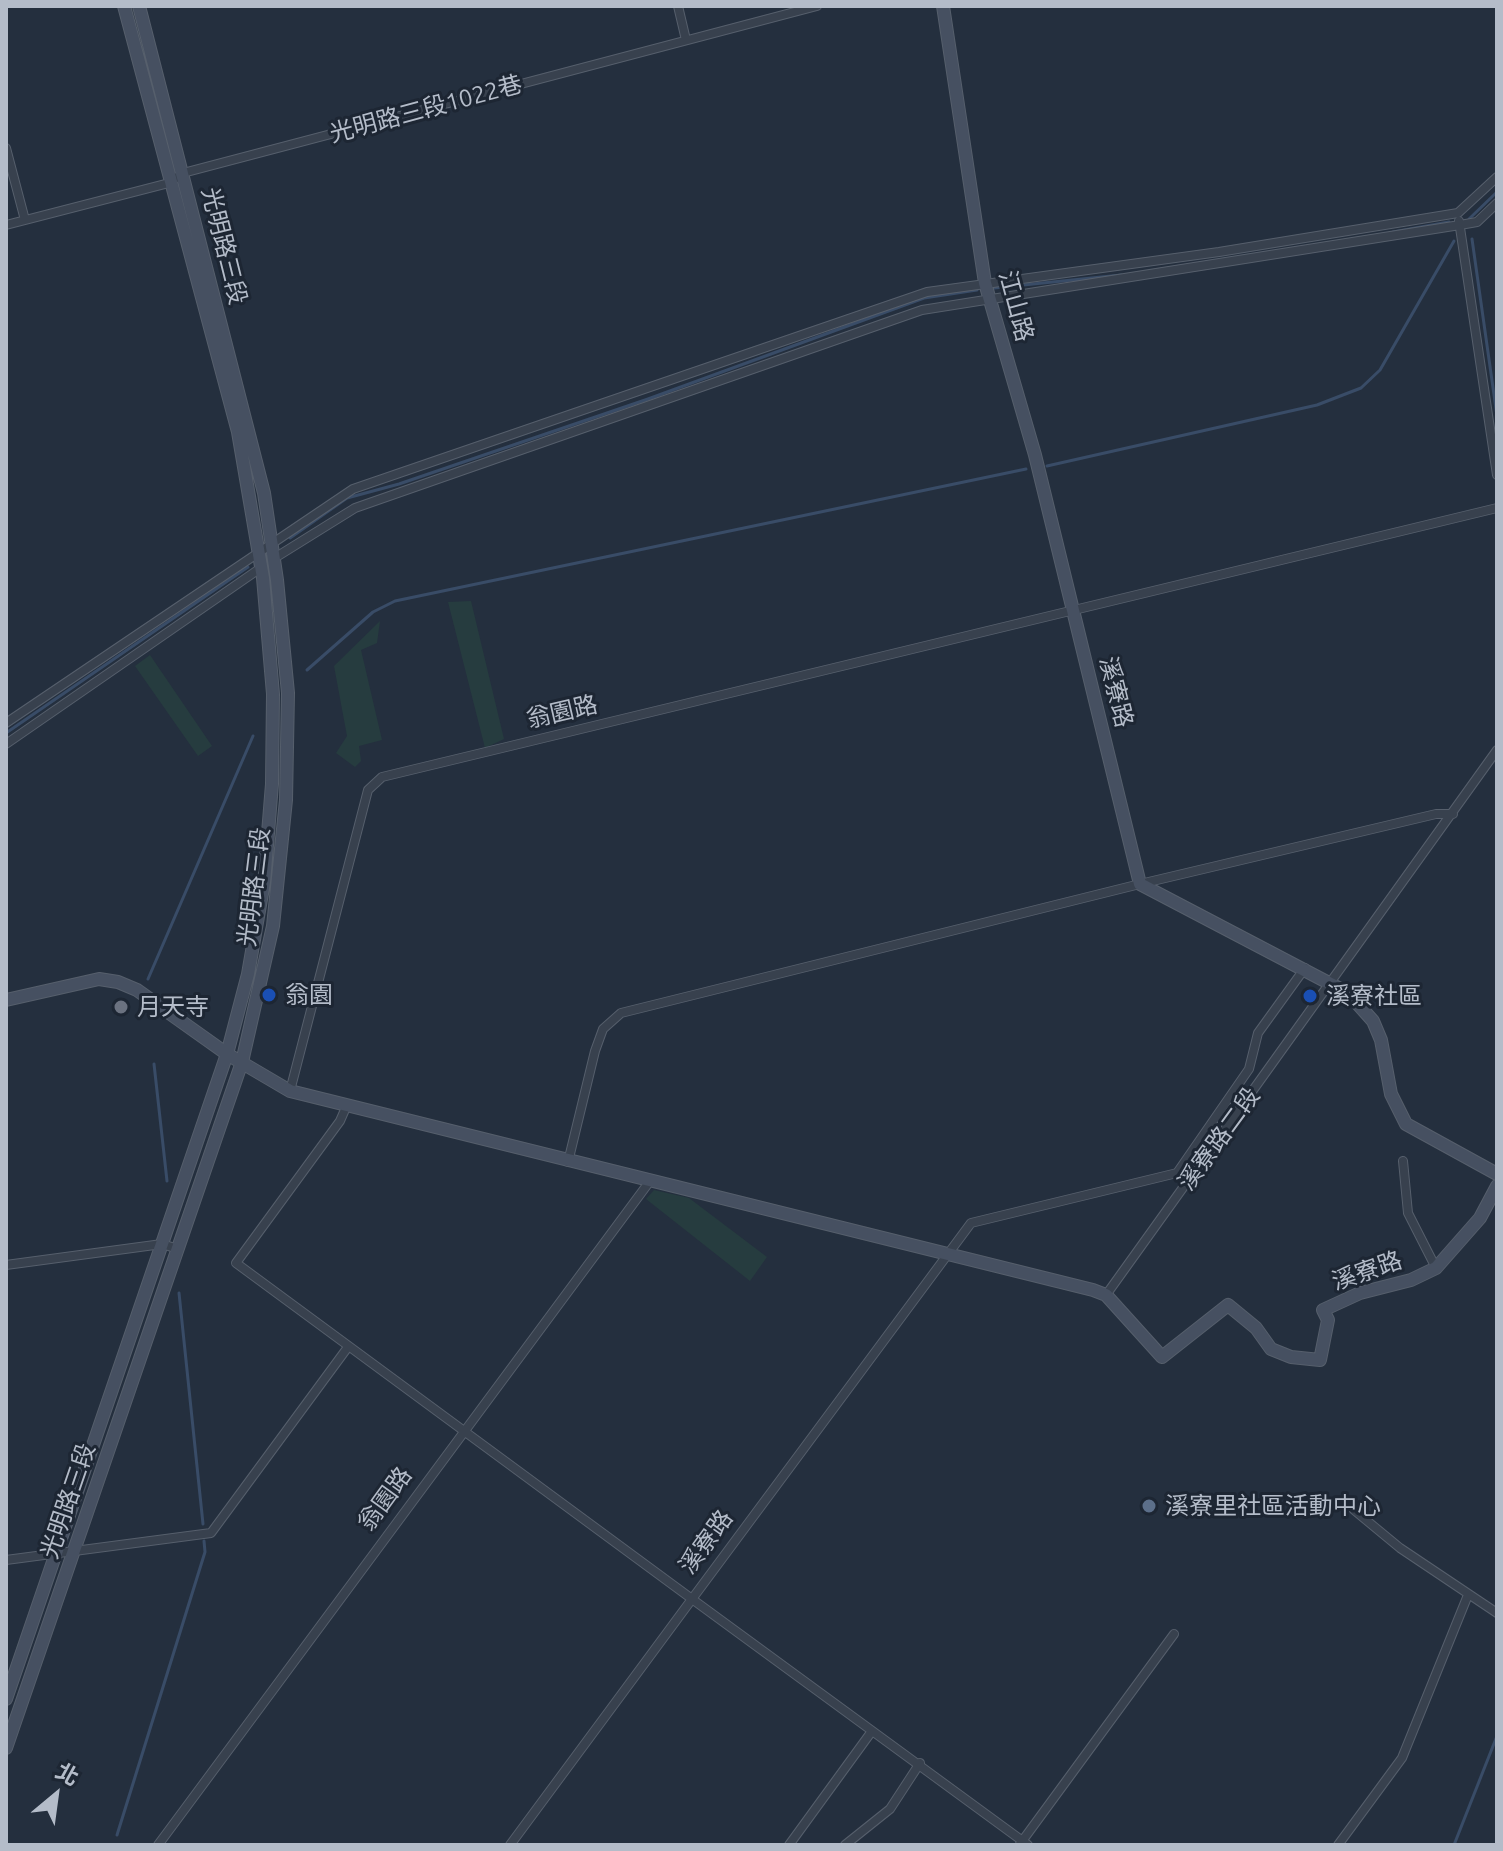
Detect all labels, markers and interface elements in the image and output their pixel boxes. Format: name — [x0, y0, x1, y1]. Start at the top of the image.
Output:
street label: 光明路三段1022巷 — [327, 69, 525, 149]
street label: 光明路三段 — [196, 184, 252, 308]
street label: 江山路 — [993, 267, 1039, 345]
street label: 溪寮路 — [1093, 654, 1139, 730]
street label: 翁園路 — [524, 690, 600, 734]
street label: 光明路三段 — [232, 826, 276, 948]
place label: 翁園 — [285, 981, 333, 1009]
place label: 溪寮社區 — [1326, 982, 1422, 1010]
marker: 翁園 — [260, 986, 278, 1004]
marker: 溪寮社區 — [1301, 987, 1319, 1005]
place label: 月天寺 — [137, 993, 209, 1021]
marker: 月天寺 — [112, 998, 130, 1016]
street label: 溪寮路二段 — [1172, 1082, 1266, 1196]
street label: 溪寮路 — [1328, 1246, 1406, 1296]
street label: 光明路三段 — [35, 1440, 101, 1562]
street label: 翁園路 — [352, 1461, 418, 1537]
place label: 溪寮里社區活動中心 — [1165, 1492, 1381, 1520]
marker: 溪寮里社區活動中心 — [1140, 1497, 1158, 1515]
street label: 溪寮路 — [673, 1504, 739, 1580]
north arrow — [16, 1755, 96, 1835]
text: 北 — [52, 1757, 84, 1790]

